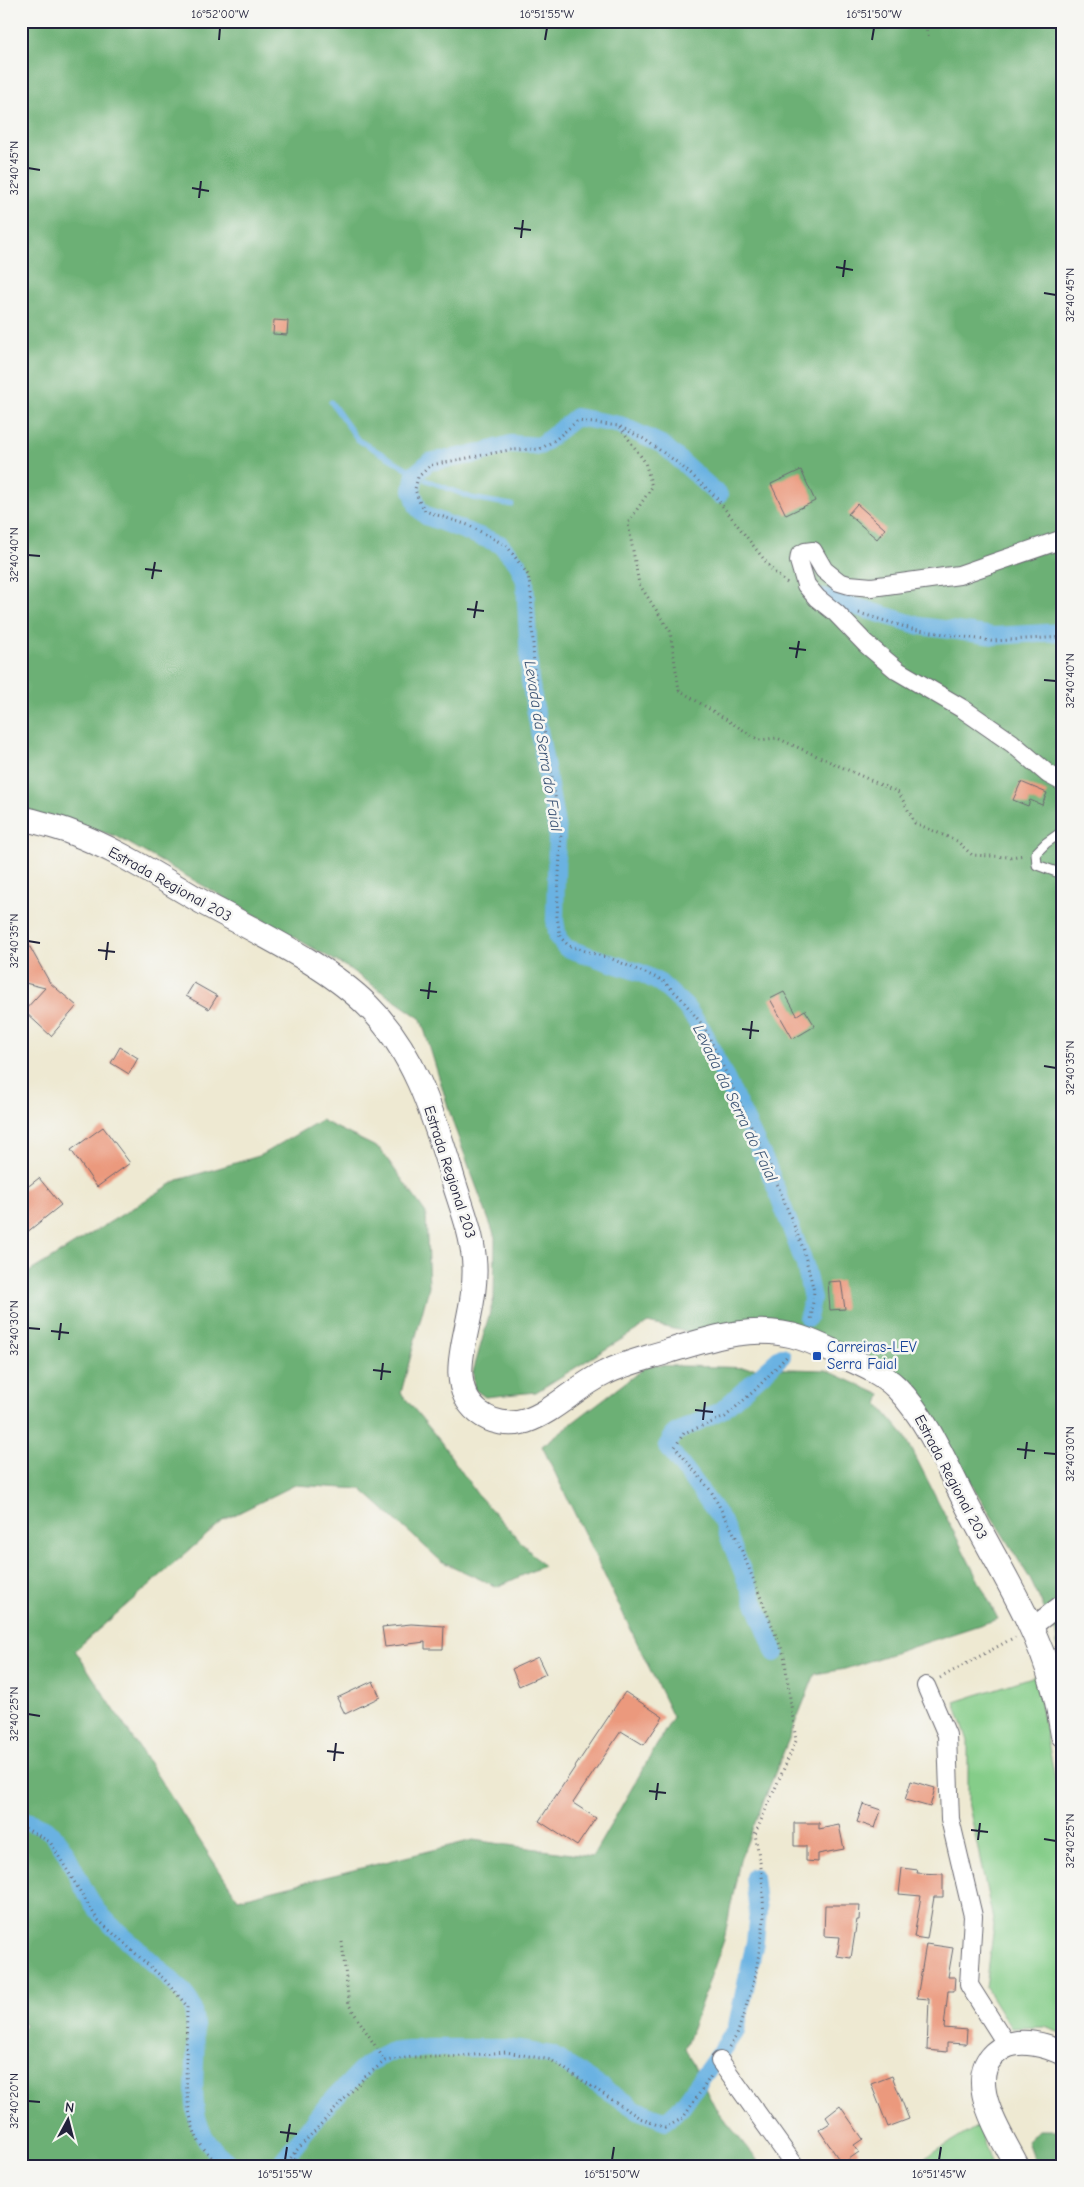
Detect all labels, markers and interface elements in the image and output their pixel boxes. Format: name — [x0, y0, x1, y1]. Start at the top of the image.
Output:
text: 16°52'00"W — [191, 7, 249, 21]
text: 16°51'55"W — [520, 7, 575, 21]
text: 16°51'50"W — [846, 7, 902, 21]
text: 32°40'45"N — [7, 141, 21, 195]
text: 32°40'45"N — [1063, 268, 1077, 322]
text: 32°40'40"N — [7, 527, 21, 583]
text: 32°40'40"N — [1063, 653, 1077, 709]
water label: Levada da Serra do Faial — [521, 659, 565, 833]
street label: Estrada Regional 203 — [105, 843, 235, 925]
text: 32°40'35"N — [7, 914, 21, 968]
water label: Levada da Serra do Faial — [689, 1022, 781, 1185]
text: 32°40'35"N — [1063, 1041, 1077, 1095]
street label: Estrada Regional 203 — [420, 1104, 480, 1240]
text: 32°40'30"N — [7, 1300, 21, 1356]
place label: Carreiras-LEV Serra Faial — [827, 1338, 917, 1373]
marker: Carreiras-LEV Serra Faial — [811, 1350, 823, 1362]
street label: Estrada Regional 203 — [911, 1412, 991, 1542]
text: 32°40'30"N — [1063, 1426, 1077, 1482]
text: 32°40'25"N — [7, 1687, 21, 1741]
text: 32°40'25"N — [1063, 1814, 1077, 1868]
text: 32°40'20"N — [7, 2073, 21, 2129]
north arrow — [42, 2094, 92, 2144]
text: N — [64, 2099, 75, 2117]
text: 16°51'55"W — [258, 2167, 313, 2181]
text: 16°51'50"W — [584, 2167, 640, 2181]
text: 16°51'45"W — [912, 2167, 967, 2181]

